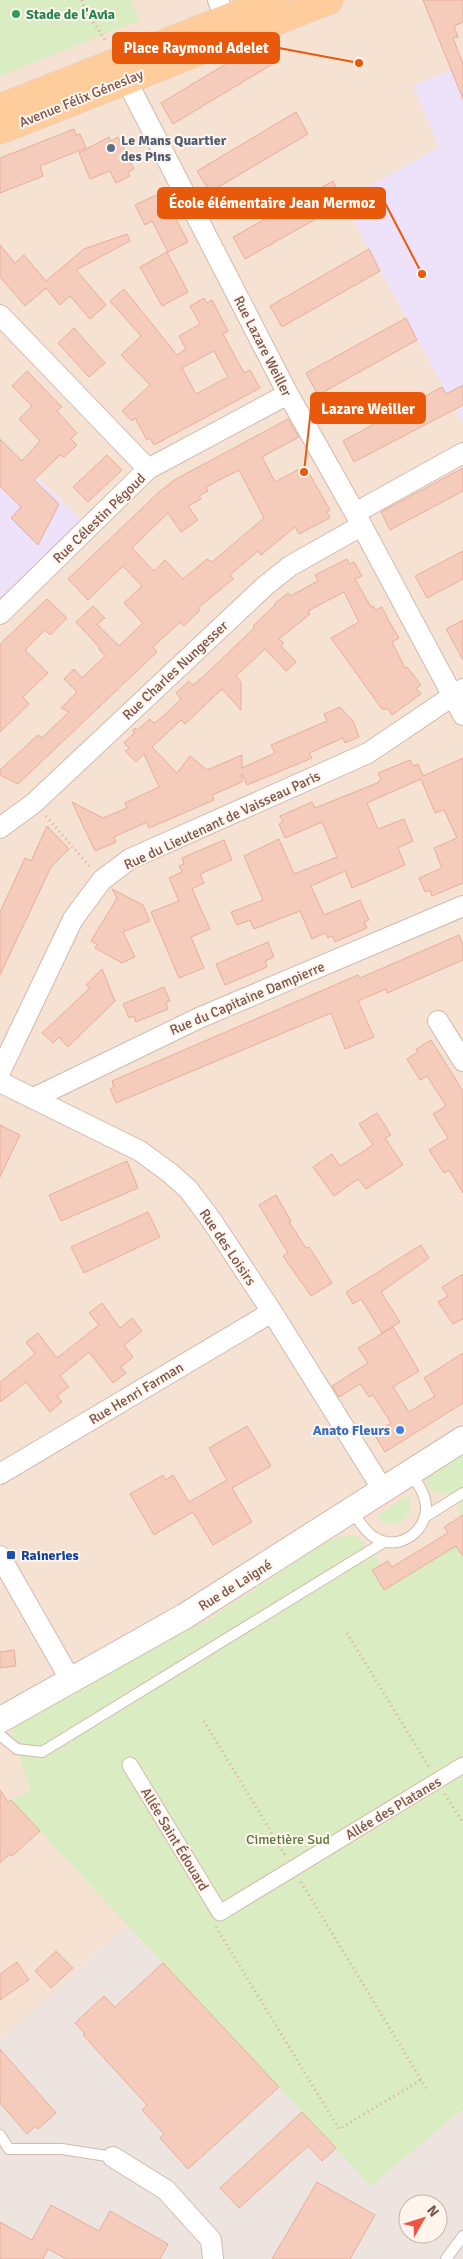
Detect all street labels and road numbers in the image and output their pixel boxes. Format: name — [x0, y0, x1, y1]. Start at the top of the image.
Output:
street label: Avenue Félix Géneslay — [17, 66, 146, 131]
street label: Rue Lazare Weiller — [230, 293, 296, 400]
street label: Rue Célestin Pégoud — [50, 470, 149, 567]
street label: Rue Charles Nungesser — [119, 617, 232, 724]
street label: Rue du Lieutenant de Vaisseau Paris — [121, 767, 323, 874]
street label: Rue du Capitaine Dampierre — [167, 958, 327, 1039]
street label: Rue des Loisirs — [196, 1206, 259, 1289]
street label: Rue Henri Farman — [86, 1359, 187, 1428]
street label: Rue de Laigné — [195, 1556, 275, 1615]
street label: Allée des Platanes — [342, 1773, 444, 1844]
street label: Allée Saint Édouard — [137, 1785, 212, 1894]

